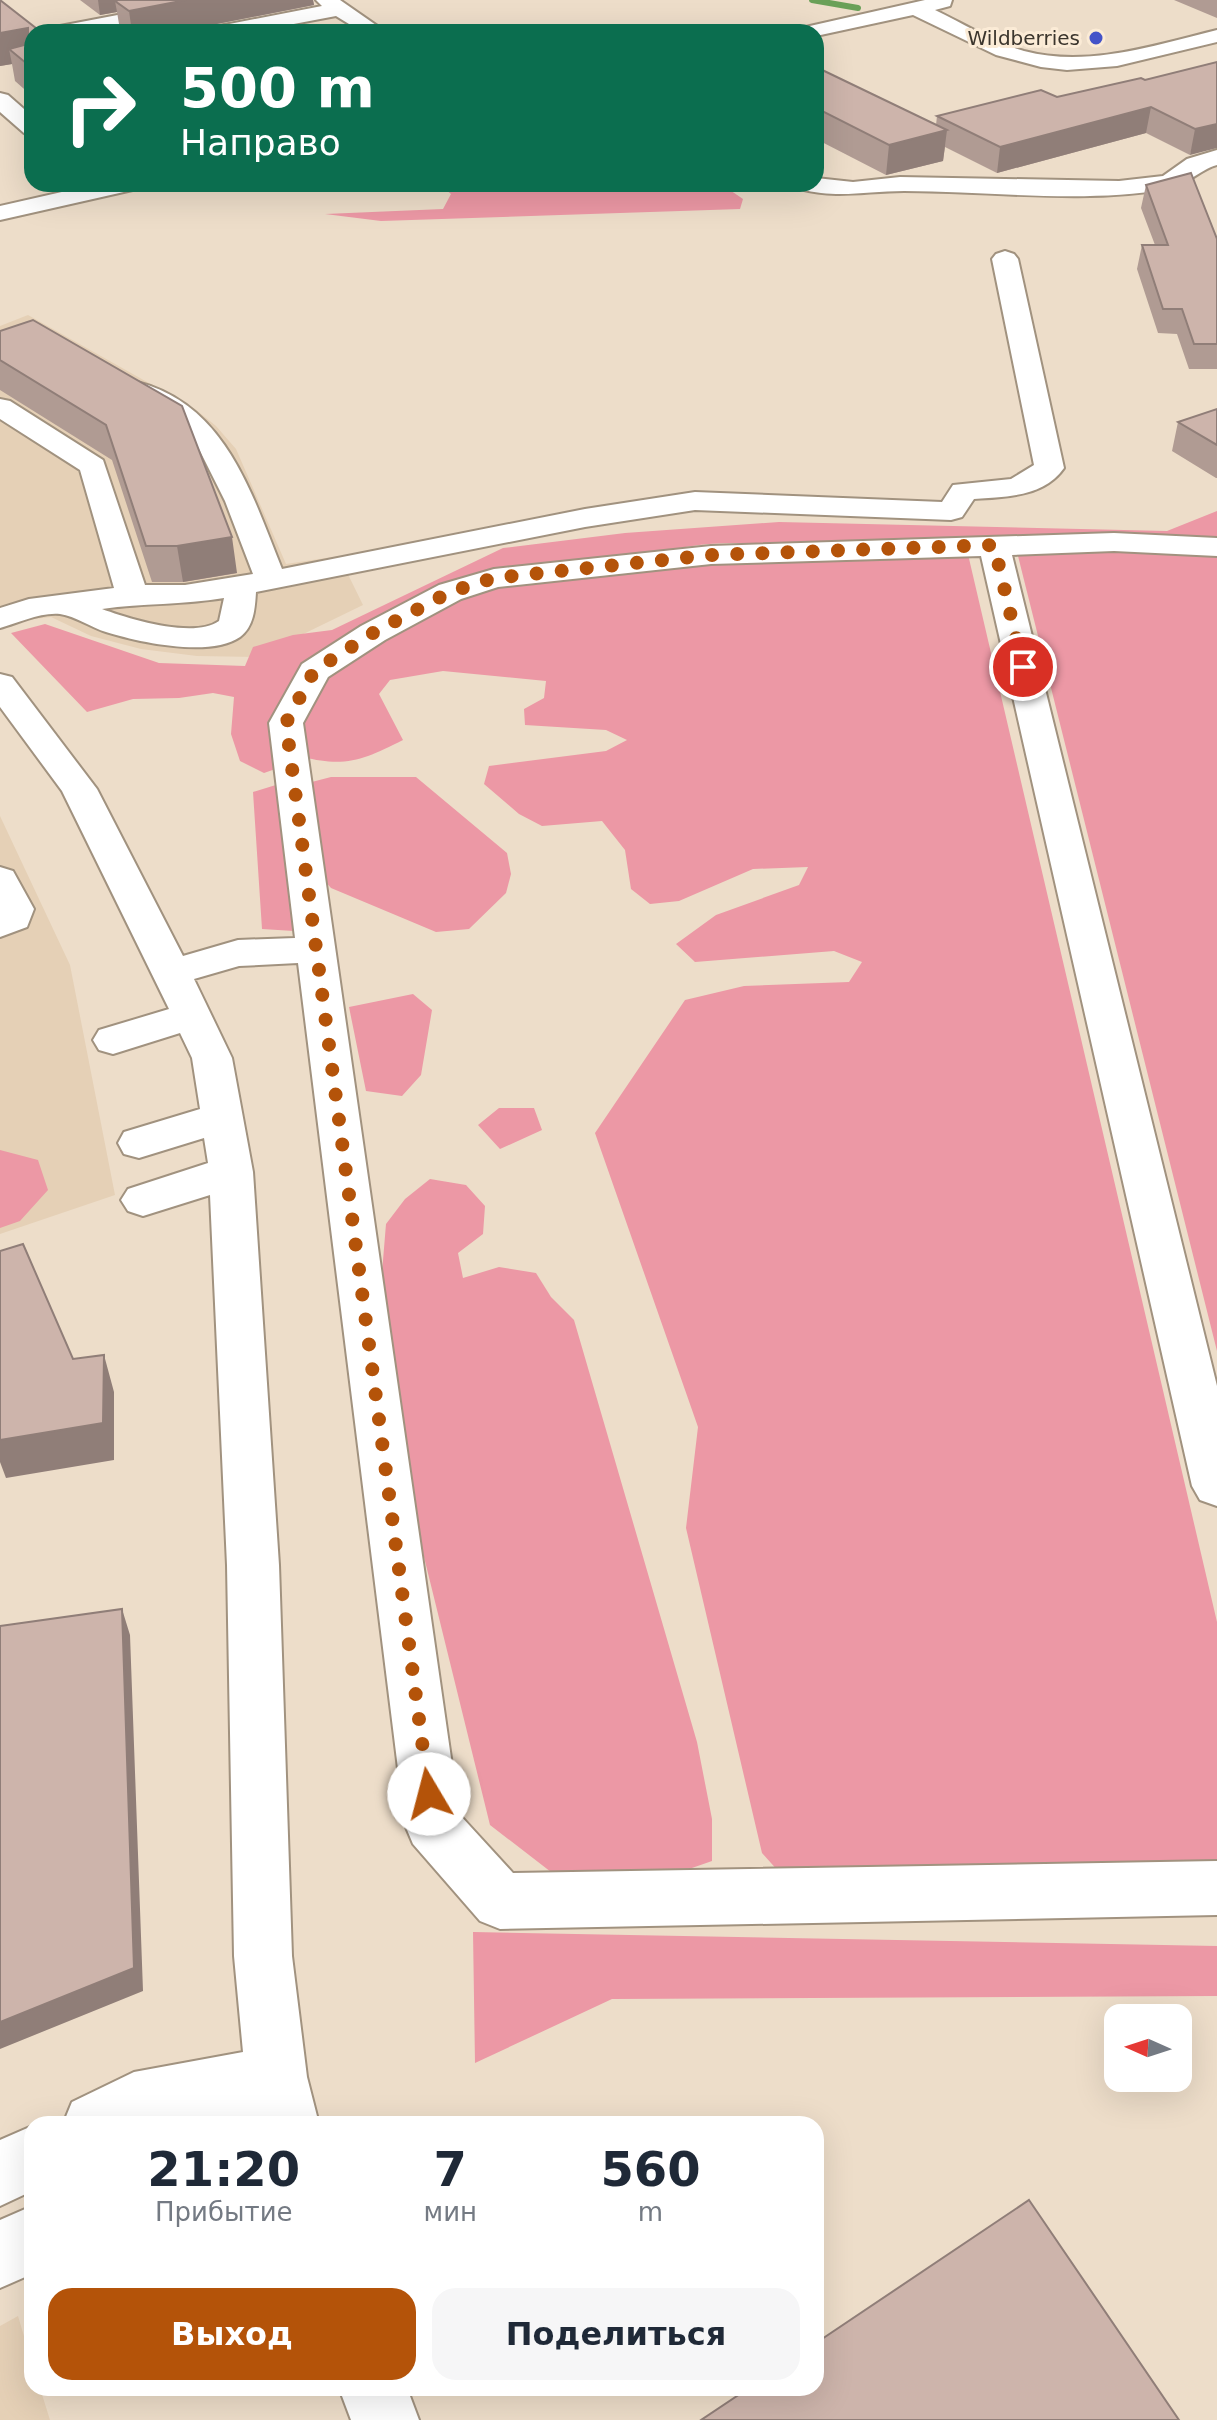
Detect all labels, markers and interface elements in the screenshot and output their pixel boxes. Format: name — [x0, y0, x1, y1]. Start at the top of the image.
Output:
place label: Wildberries — [967, 26, 1080, 50]
marker: Wildberries — [1087, 29, 1105, 47]
text: 500 m — [180, 55, 375, 120]
icon: right — [48, 56, 152, 160]
text: Направо — [180, 122, 341, 163]
pin — [989, 633, 1057, 701]
icon: arrive — [1001, 645, 1045, 689]
position arrow — [387, 1752, 471, 1836]
north arrow — [1104, 2004, 1192, 2092]
map controls — [1104, 2004, 1192, 2092]
text: 21:20 — [147, 2141, 300, 2197]
text: 7 — [434, 2141, 467, 2197]
text: 560 — [600, 2141, 701, 2197]
text: Прибытие — [155, 2197, 293, 2227]
text: мин — [424, 2197, 477, 2227]
text: m — [638, 2197, 663, 2227]
button: Выход — [48, 2288, 416, 2380]
button: Поделиться — [432, 2288, 800, 2380]

